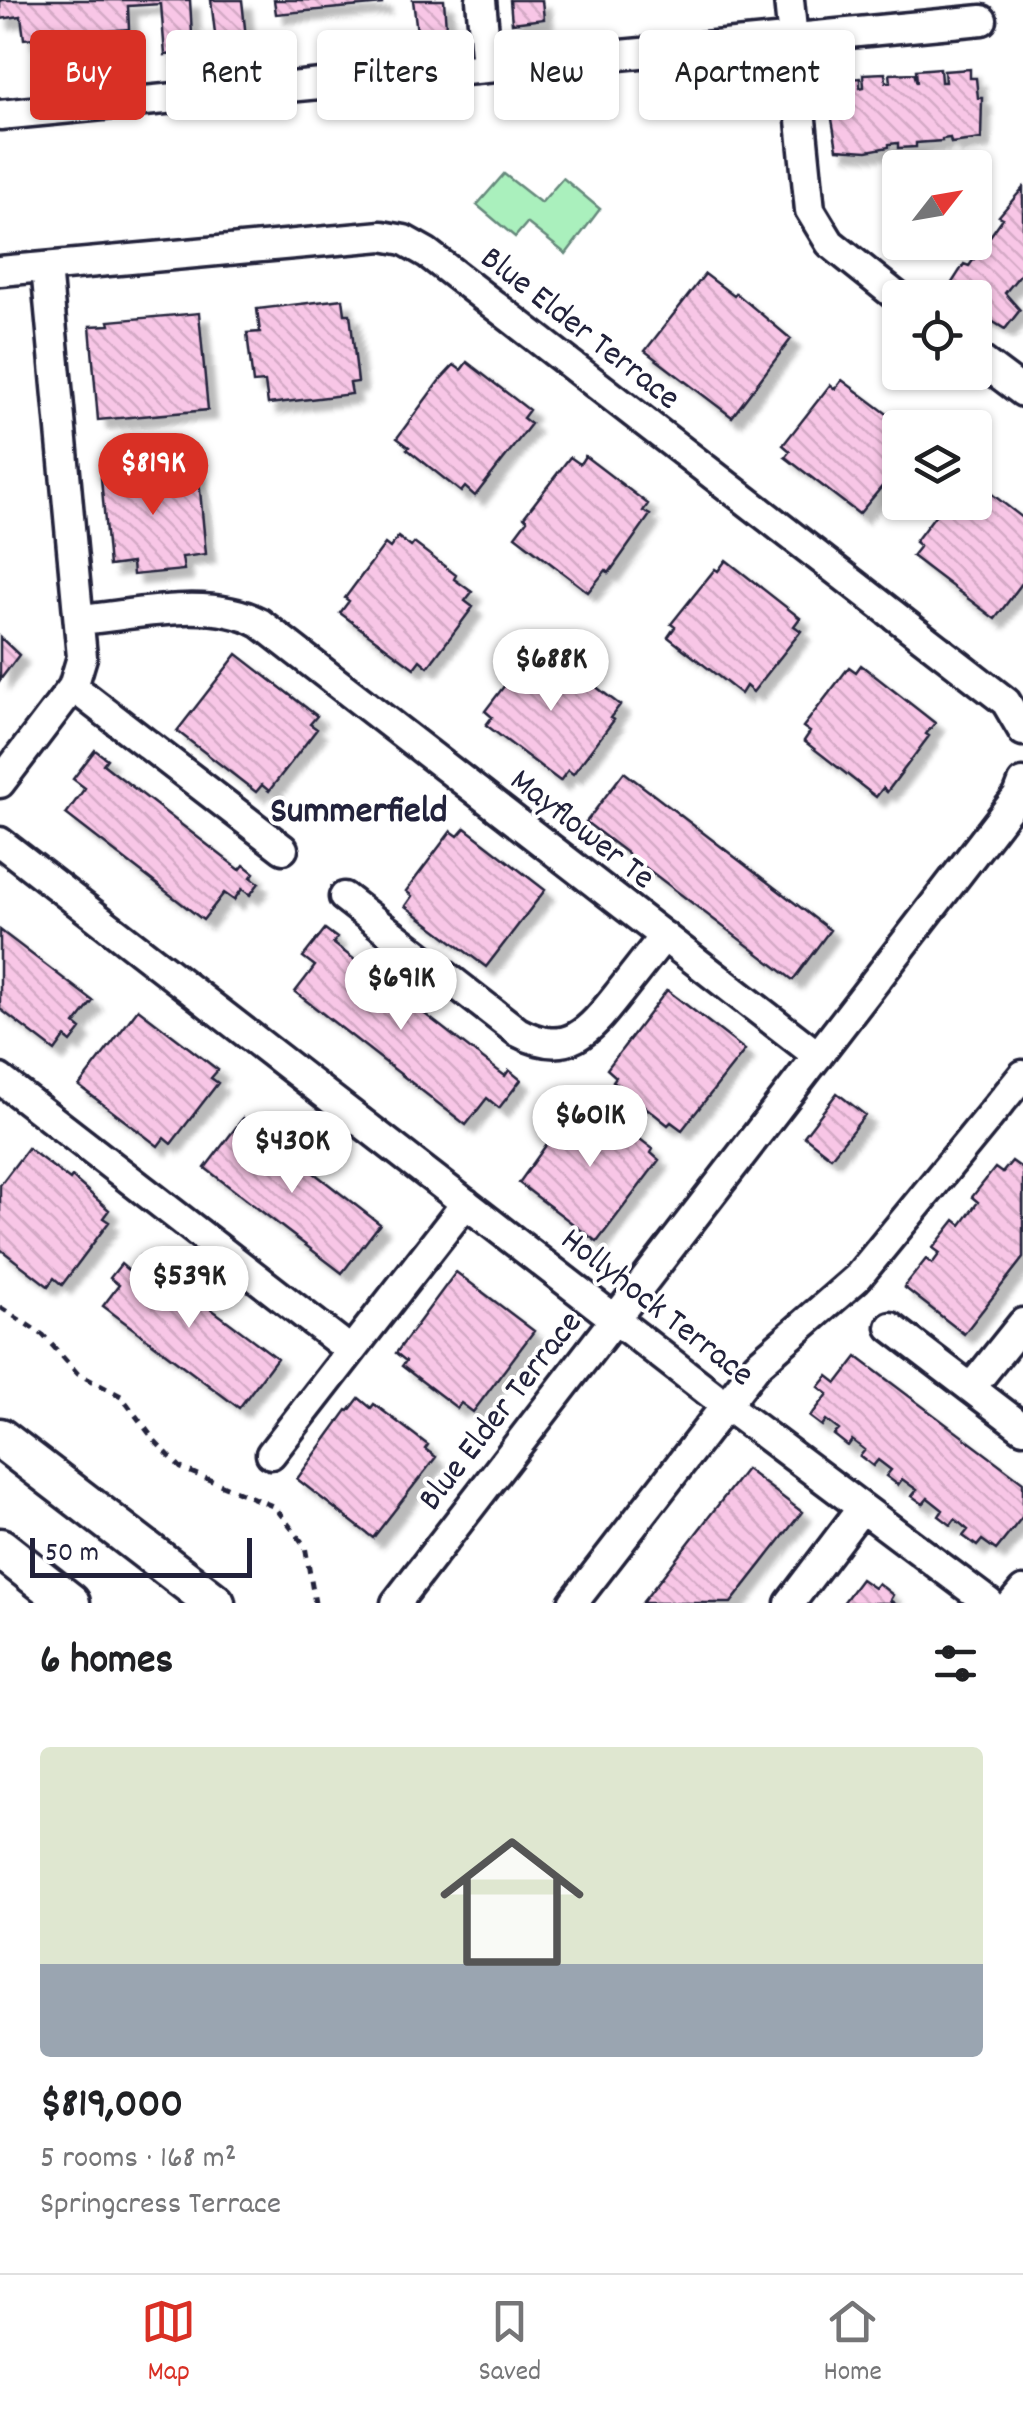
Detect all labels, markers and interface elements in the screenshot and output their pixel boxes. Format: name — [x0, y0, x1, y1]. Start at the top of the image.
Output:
chip: Buy — [30, 30, 146, 120]
chip: Rent — [166, 30, 297, 120]
chip: Filters — [317, 30, 474, 120]
chip: New — [494, 30, 619, 120]
chip: Apartment — [639, 30, 855, 120]
north arrow — [882, 150, 992, 260]
map controls — [882, 150, 992, 520]
street label: Blue Elder Terrace — [468, 236, 690, 424]
button: locate — [882, 280, 992, 390]
button: layers — [882, 410, 992, 520]
pin: $819K — [83, 433, 223, 518]
text: $819K — [120, 442, 186, 488]
pin: $688K — [481, 629, 621, 714]
text: $688K — [515, 638, 587, 684]
street label: Mayflower Te — [498, 758, 664, 904]
district label: Summerfield — [270, 786, 448, 841]
pin: $691K — [331, 948, 471, 1033]
text: $691K — [367, 957, 435, 1003]
pin: $601K — [520, 1085, 660, 1170]
text: $601K — [554, 1094, 626, 1140]
pin: $430K — [222, 1111, 362, 1196]
text: $430K — [254, 1120, 330, 1166]
street label: Hollyhock Terrace — [548, 1217, 763, 1401]
pin: $539K — [119, 1246, 259, 1331]
text: $539K — [152, 1255, 226, 1301]
street label: Blue Elder Terrace — [408, 1301, 596, 1523]
scale bar — [30, 1533, 252, 1578]
text: 50 m — [45, 1535, 99, 1575]
text: 6 homes — [40, 1633, 173, 1693]
icon: filters — [928, 1636, 983, 1691]
icon: home — [422, 1812, 602, 1992]
text: $819,000 — [40, 2077, 183, 2137]
text: 5 rooms · 168 m² — [40, 2137, 236, 2183]
text: Springcress Terrace — [40, 2183, 281, 2229]
tab: Map — [141, 2294, 196, 2394]
tab: Saved — [479, 2294, 541, 2394]
tab: Home — [823, 2294, 882, 2394]

